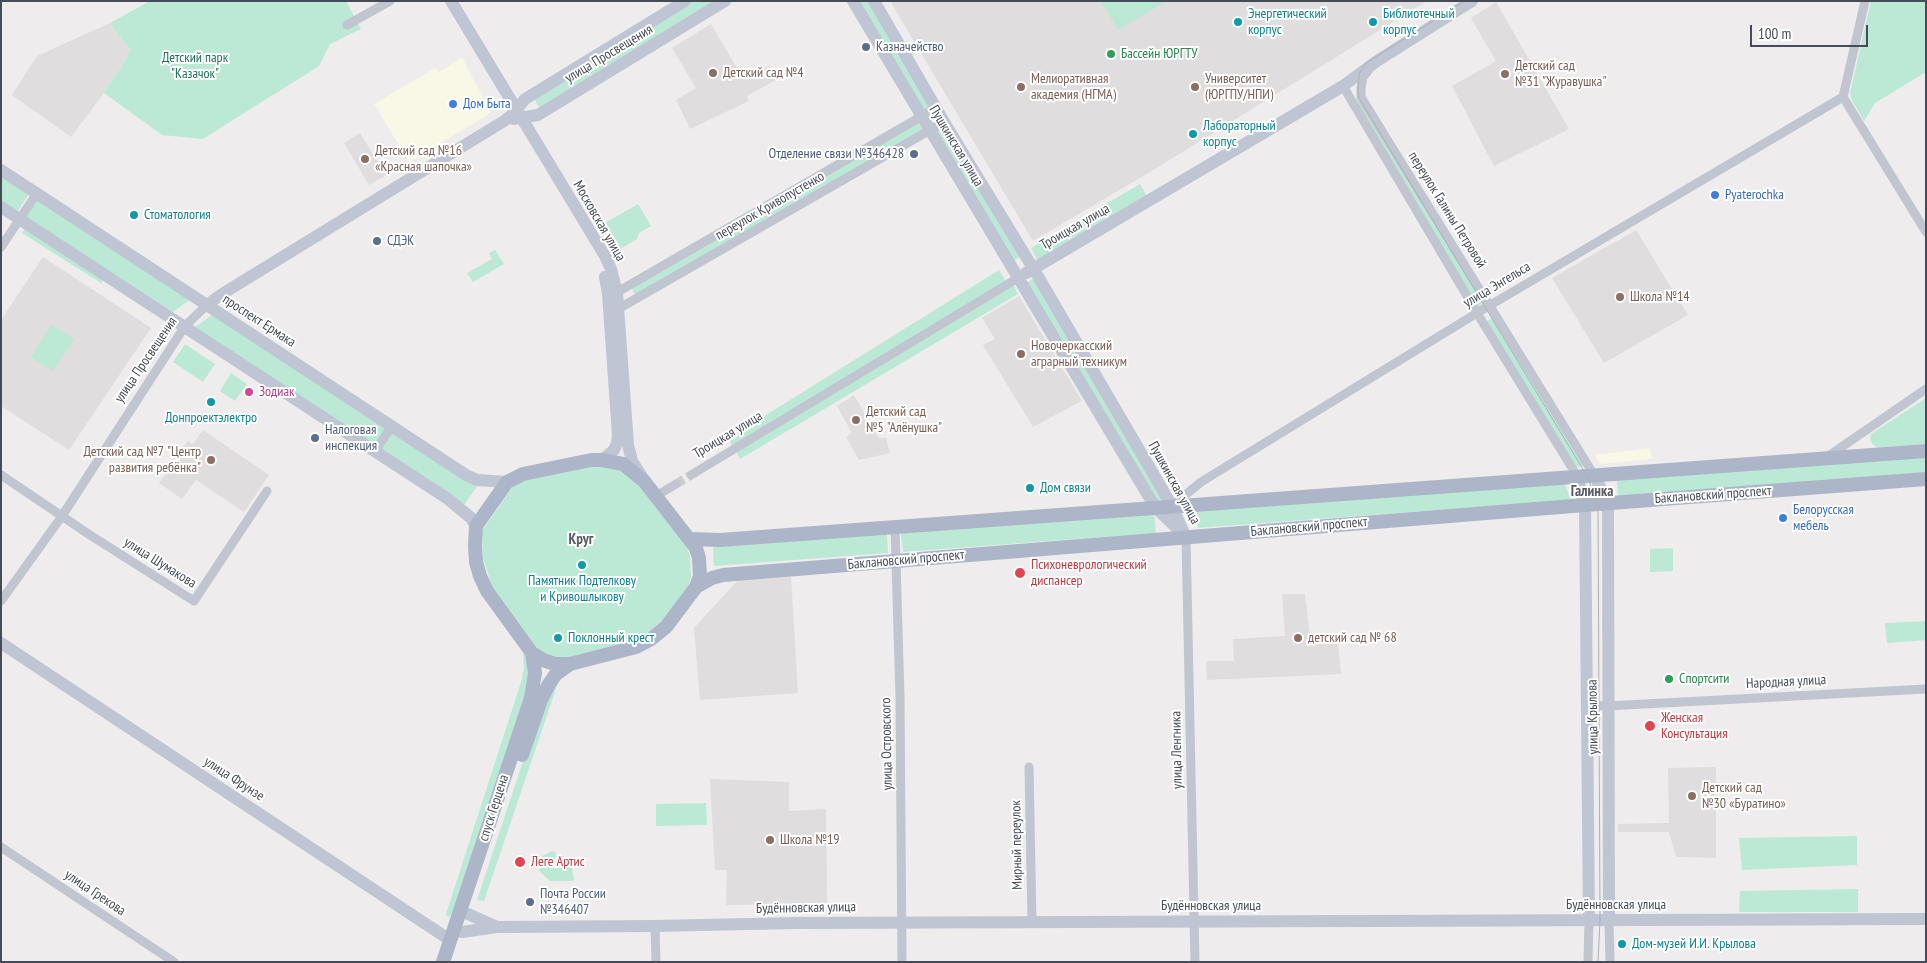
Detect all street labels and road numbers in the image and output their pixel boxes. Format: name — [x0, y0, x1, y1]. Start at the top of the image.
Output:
street label: улица Просвещения — [562, 21, 656, 87]
street label: Пушкинская улица — [925, 102, 987, 190]
street label: переулок Галины Петровой — [1404, 149, 1490, 271]
street label: переулок Кривопустенко — [712, 168, 828, 244]
street label: Московская улица — [569, 178, 629, 264]
street label: Троицкая улица — [1037, 200, 1113, 254]
street label: улица Энгельса — [1460, 258, 1534, 312]
street label: проспект Ермака — [219, 291, 299, 351]
street label: улица Просвещения — [111, 314, 181, 406]
street label: Троицкая улица — [690, 408, 766, 462]
street label: Пушкинская улица — [1144, 439, 1204, 527]
street label: Баклановский проспект — [1654, 483, 1772, 507]
street label: Баклановский проспект — [1250, 514, 1368, 540]
street label: улица Шумакова — [121, 534, 199, 592]
street label: Баклановский проспект — [847, 547, 965, 573]
street label: Народная улица — [1746, 672, 1826, 692]
street label: улица Крылова — [1584, 679, 1602, 755]
street label: улица Островского — [878, 697, 896, 791]
street label: улица Ленгника — [1168, 711, 1186, 789]
street label: улица Фрунзе — [201, 753, 267, 805]
street label: спуск Герцена — [475, 773, 513, 843]
street label: Мирный переулок — [1008, 800, 1026, 890]
street label: улица Грекова — [61, 866, 129, 920]
street label: Будённовская улица — [1566, 897, 1666, 913]
street label: Будённовская улица — [1161, 898, 1261, 914]
street label: Будённовская улица — [756, 899, 856, 917]

